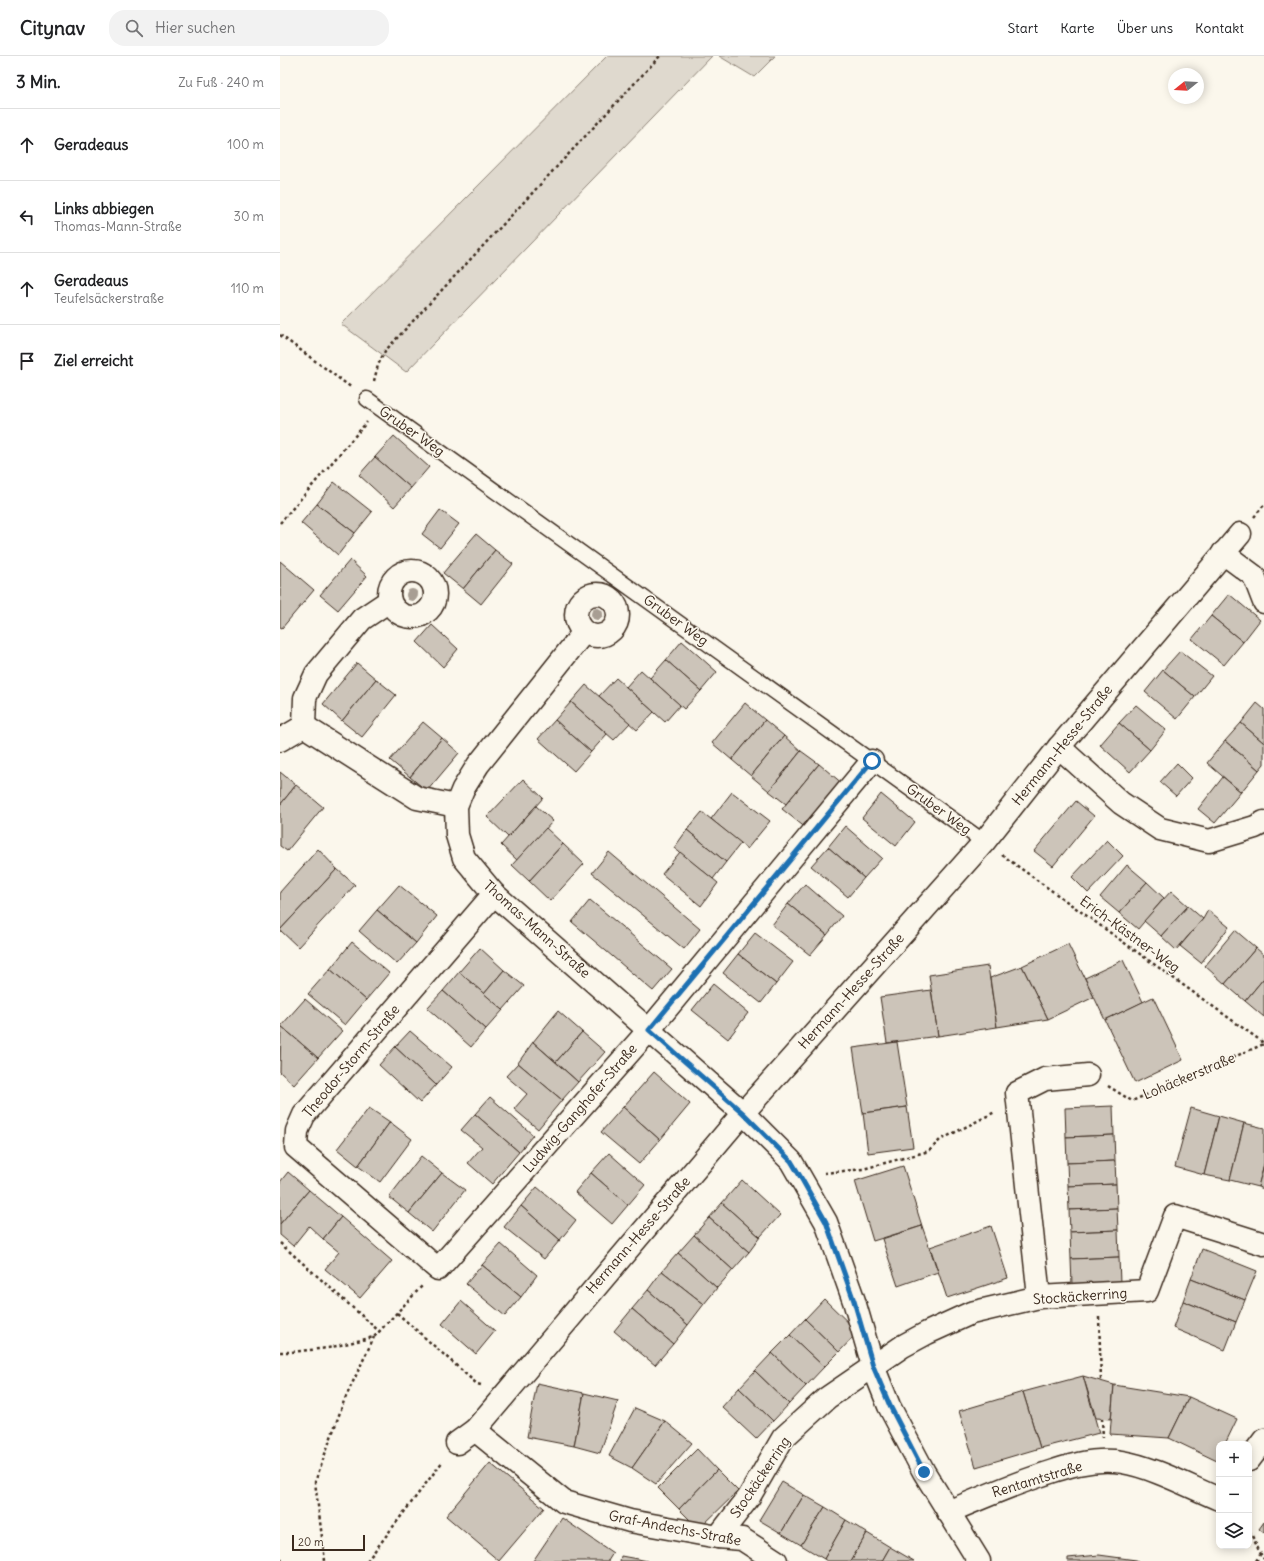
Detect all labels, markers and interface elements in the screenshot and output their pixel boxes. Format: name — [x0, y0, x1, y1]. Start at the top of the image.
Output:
search box — [109, 10, 389, 46]
text: Citynav — [20, 16, 85, 40]
icon: search — [123, 17, 145, 39]
text: Hier suchen — [155, 18, 236, 37]
text: Start — [1008, 19, 1038, 37]
text: Karte — [1060, 19, 1095, 37]
text: Über uns — [1117, 19, 1173, 37]
text: Kontakt — [1195, 19, 1244, 37]
north arrow — [1168, 68, 1204, 104]
text: 3 Min. — [16, 71, 61, 93]
text: Zu Fuß · 240 m — [178, 74, 264, 91]
icon: ahead — [16, 134, 38, 156]
text: Geradeaus — [54, 135, 128, 154]
text: 100 m — [227, 136, 264, 153]
text: Links abbiegen — [54, 199, 154, 218]
icon: left — [16, 206, 38, 228]
text: 30 m — [234, 208, 264, 225]
text: Thomas-Mann-Straße — [54, 218, 182, 235]
text: Geradeaus — [54, 271, 128, 290]
icon: ahead — [16, 278, 38, 300]
text: 110 m — [231, 280, 264, 297]
text: Teufelsäckerstraße — [54, 290, 164, 307]
icon: arrive — [16, 350, 38, 372]
text: Ziel erreicht — [54, 351, 133, 370]
street label: Gruber Weg — [376, 402, 448, 460]
street label: Gruber Weg — [640, 590, 712, 650]
street label: Hermann-Hesse-Straße — [1008, 681, 1116, 809]
route start — [863, 752, 881, 770]
street label: Gruber Weg — [903, 779, 975, 839]
street label: Thomas-Mann-Straße — [480, 876, 594, 982]
street label: Erich-Kästner-Weg — [1076, 892, 1184, 976]
street label: Hermann-Hesse-Straße — [794, 929, 908, 1053]
street label: Theodor-Storm-Straße — [298, 1001, 404, 1121]
street label: Ludwig-Ganghofer-Straße — [519, 1040, 641, 1176]
street label: Lohäckerstraße — [1140, 1048, 1238, 1104]
street label: Hermann-Hesse-Straße — [582, 1173, 694, 1297]
street label: Stockäckerring — [1032, 1284, 1128, 1308]
street label: Stockäckerring — [726, 1433, 794, 1521]
map controls — [1216, 1441, 1252, 1549]
button: + — [1216, 1441, 1252, 1477]
street label: Rentamtstraße — [990, 1457, 1084, 1501]
route end — [915, 1463, 933, 1481]
button: − — [1216, 1477, 1252, 1513]
street label: Graf-Andechs-Straße — [607, 1506, 743, 1550]
button: layers — [1216, 1513, 1252, 1549]
scale bar — [292, 1533, 365, 1552]
text: 20 m — [298, 1535, 324, 1549]

